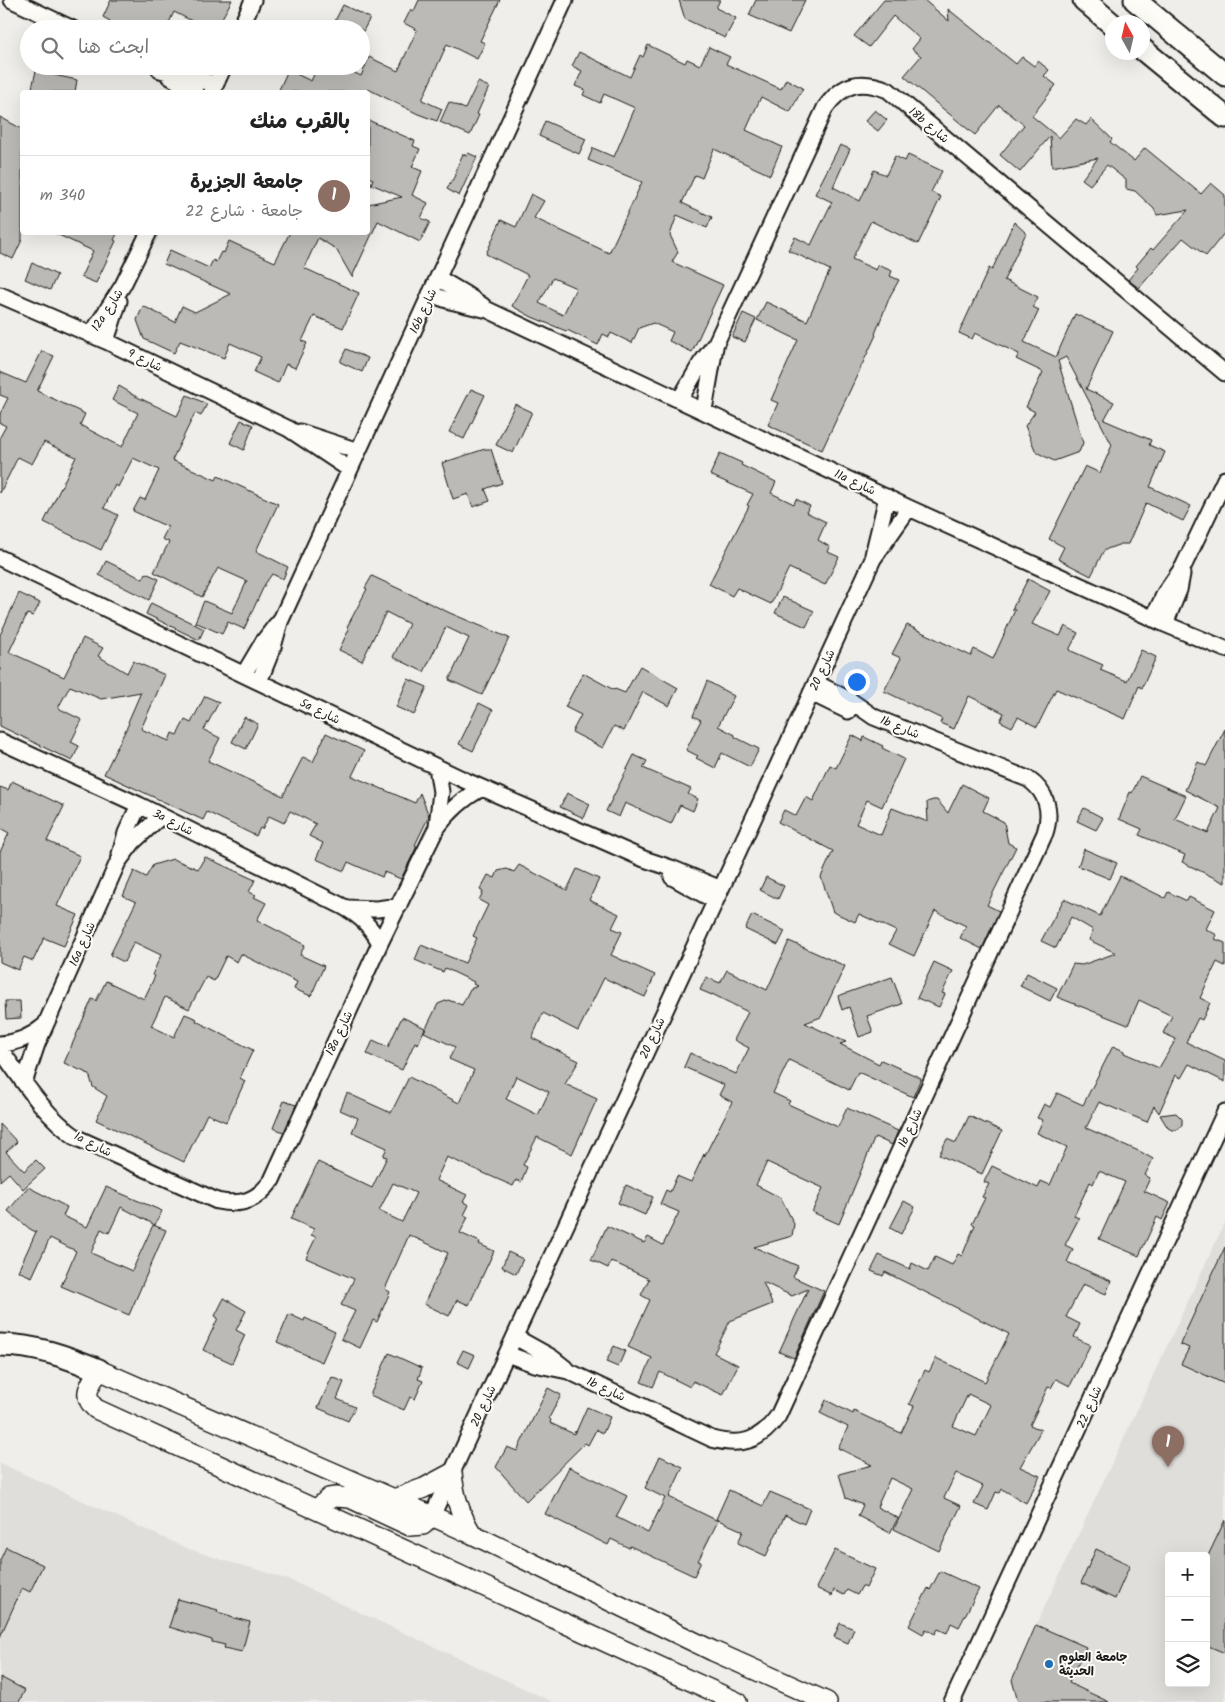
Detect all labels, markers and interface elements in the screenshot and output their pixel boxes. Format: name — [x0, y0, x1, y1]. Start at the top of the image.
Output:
north arrow — [1105, 15, 1150, 60]
search box — [20, 20, 370, 75]
text: ابحث هنا — [78, 33, 149, 63]
icon: search — [38, 34, 66, 62]
street label: 18b شارع — [904, 103, 953, 148]
text: بالقرب منك — [250, 106, 350, 139]
text: جامعة الجزيرة — [190, 168, 303, 198]
text: 340 m — [40, 183, 85, 208]
text: 1 — [332, 183, 336, 208]
text: جامعة · شارع 22 — [185, 199, 303, 224]
street label: 12a شارع — [87, 285, 128, 335]
street label: 16b شارع — [405, 286, 442, 337]
street label: شارع 9 — [124, 344, 165, 377]
street label: 11a شارع — [831, 465, 879, 500]
street label: شارع 20 — [805, 646, 840, 694]
your location — [844, 669, 870, 695]
street label: 5a شارع — [296, 694, 343, 729]
street label: 1b شارع — [877, 711, 922, 744]
street label: 3a شارع — [149, 804, 196, 841]
street label: 16a شارع — [64, 919, 101, 969]
street label: 18a شارع — [321, 1008, 358, 1059]
street label: شارع 20 — [635, 1014, 670, 1062]
street label: 1b شارع — [893, 1106, 928, 1151]
street label: 1a شارع — [71, 1127, 115, 1162]
street label: 1b شارع — [583, 1372, 628, 1407]
street label: شارع 20 — [466, 1382, 501, 1430]
street label: شارع 22 — [1072, 1383, 1107, 1432]
pin: 1 — [1152, 1426, 1184, 1467]
map controls — [1165, 1552, 1210, 1687]
button: + — [1165, 1552, 1210, 1597]
button: − — [1165, 1597, 1210, 1642]
button: layers — [1165, 1642, 1210, 1687]
place label: جامعة العلوم الحديثة — [1059, 1648, 1127, 1681]
marker: جامعة العلوم الحديثة — [1043, 1658, 1055, 1670]

